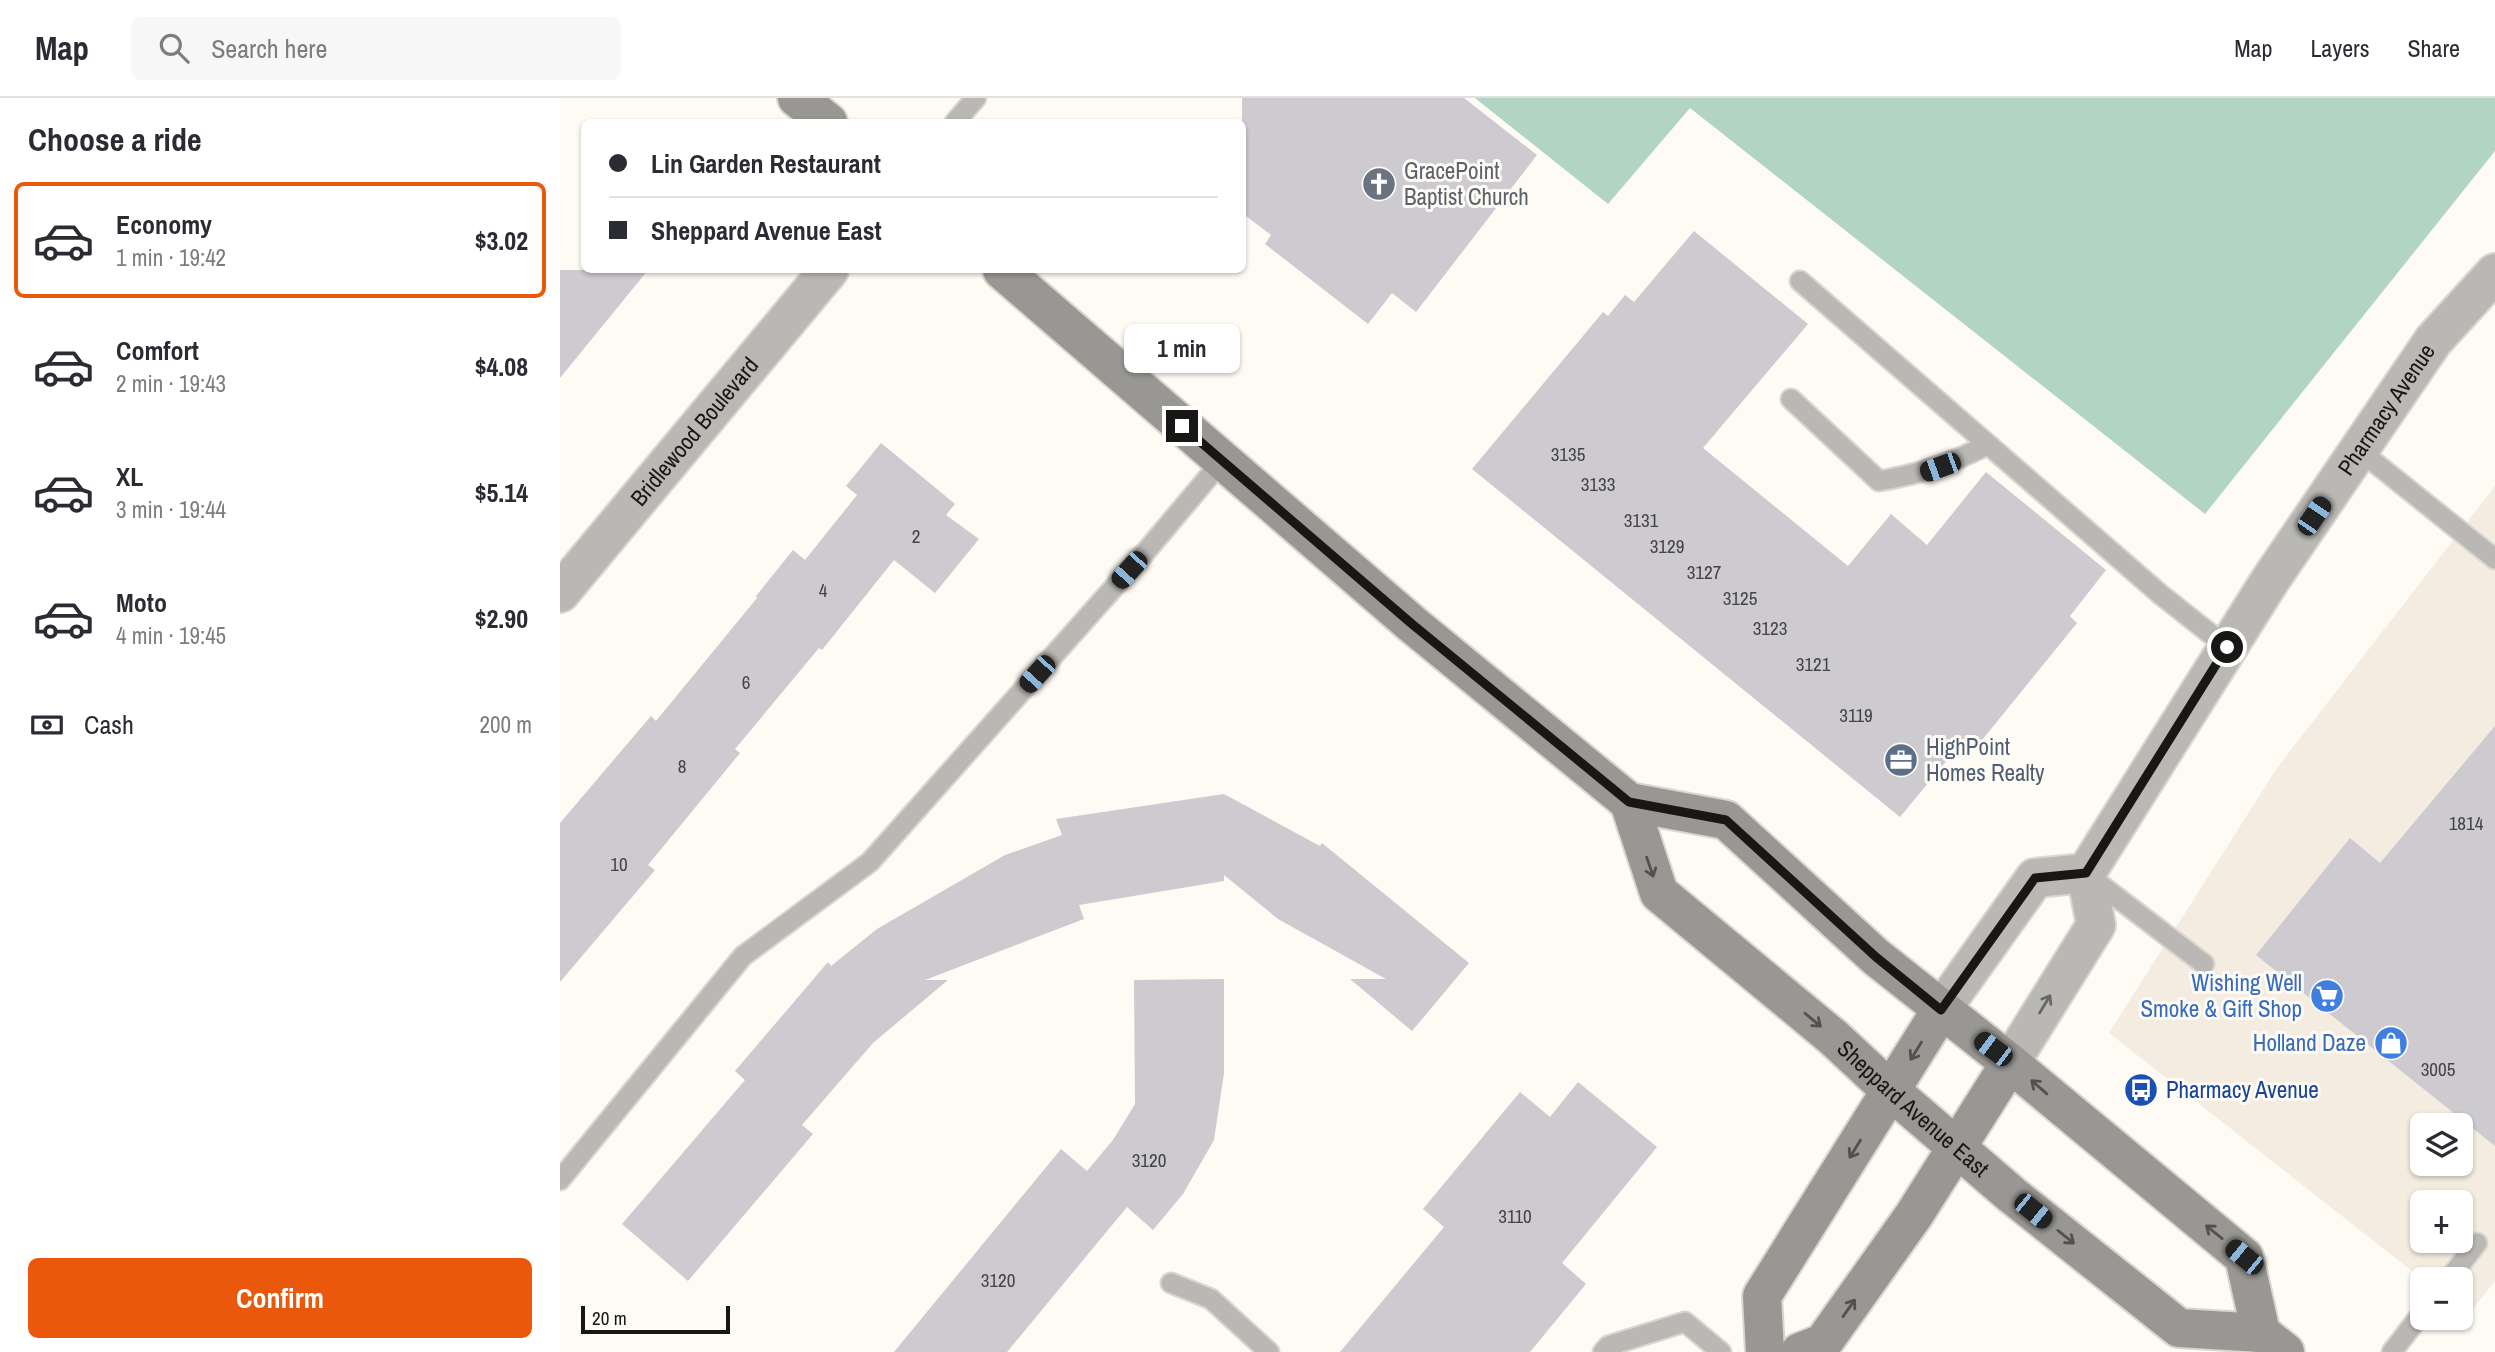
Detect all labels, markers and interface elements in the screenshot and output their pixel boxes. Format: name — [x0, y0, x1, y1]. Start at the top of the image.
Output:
search box — [131, 17, 621, 80]
text: Map — [35, 26, 89, 70]
icon: search — [155, 29, 193, 67]
text: Search here — [211, 31, 327, 66]
text: Map — [2234, 32, 2272, 64]
text: Layers — [2310, 32, 2369, 64]
text: Share — [2407, 32, 2460, 64]
text: Choose a ride — [28, 118, 202, 161]
text: Lin Garden Restaurant — [651, 146, 881, 181]
place label: GracePoint Baptist Church — [1404, 155, 1529, 212]
church icon: GracePoint Baptist Church — [1360, 165, 1398, 203]
text: Economy — [116, 207, 212, 242]
icon: car — [32, 209, 95, 272]
text: Sheppard Avenue East — [651, 213, 882, 248]
text: $3.02 — [475, 223, 528, 258]
text: 1 min · 19:42 — [116, 242, 226, 273]
callout: 1 min — [1124, 324, 1240, 374]
text: Comfort — [116, 333, 199, 368]
text: 1 min — [1157, 333, 1207, 364]
icon: car — [32, 335, 95, 398]
street label: Pharmacy Avenue — [2330, 337, 2442, 481]
text: $4.08 — [475, 349, 528, 384]
street label: Bridlewood Boulevard — [623, 350, 765, 512]
text: 2 min · 19:43 — [116, 368, 226, 399]
route end — [1166, 410, 1198, 442]
house number: 3135 — [1551, 441, 1586, 467]
car — [1917, 450, 1964, 484]
text: XL — [116, 459, 143, 494]
icon: car — [32, 461, 95, 524]
house number: 3133 — [1581, 471, 1615, 497]
text: $5.14 — [475, 475, 528, 510]
car — [2294, 493, 2335, 539]
text: 3 min · 19:44 — [116, 494, 226, 525]
house number: 3131 — [1624, 507, 1659, 533]
house number: 2 — [912, 523, 920, 549]
house number: 3129 — [1650, 533, 1684, 559]
car — [1108, 547, 1151, 593]
house number: 3127 — [1687, 559, 1722, 585]
house number: 4 — [819, 577, 828, 603]
text: Moto — [116, 585, 167, 620]
house number: 3125 — [1723, 585, 1758, 611]
icon: car — [32, 587, 95, 650]
text: $2.90 — [475, 601, 528, 636]
house number: 3123 — [1753, 615, 1787, 641]
text: 4 min · 19:45 — [116, 620, 226, 651]
route start — [2211, 631, 2243, 663]
car — [1016, 651, 1059, 697]
house number: 3121 — [1796, 651, 1831, 677]
house number: 6 — [742, 669, 750, 695]
house number: 3119 — [1839, 702, 1873, 728]
icon: cash — [28, 706, 66, 744]
text: Cash — [84, 707, 134, 742]
text: 200 m — [480, 709, 532, 740]
place label: HighPoint Homes Realty — [1926, 731, 2045, 788]
office icon: HighPoint Homes Realty — [1882, 741, 1920, 779]
house number: 8 — [678, 753, 686, 779]
house number: 1814 — [2449, 810, 2484, 836]
house number: 10 — [610, 851, 628, 877]
one-way arrow — [1645, 855, 1658, 877]
place label: Wishing Well Smoke & Gift Shop — [2141, 967, 2302, 1024]
supermarket icon: Wishing Well Smoke & Gift Shop — [2308, 977, 2346, 1015]
one-way arrow — [2038, 994, 2052, 1014]
one-way arrow — [1804, 1012, 1822, 1028]
shop icon: Holland Daze — [2372, 1024, 2410, 1062]
place label: Holland Daze — [2253, 1027, 2366, 1058]
car — [1970, 1028, 2017, 1070]
street label: Sheppard Avenue East — [1831, 1033, 1996, 1184]
one-way arrow — [1909, 1040, 1923, 1060]
house number: 3005 — [2421, 1056, 2456, 1082]
bus stop icon: Pharmacy Avenue — [2122, 1071, 2160, 1109]
place label: Pharmacy Avenue — [2166, 1074, 2319, 1105]
one-way arrow — [2030, 1079, 2048, 1095]
map controls — [2410, 1113, 2473, 1330]
button: layers — [2410, 1113, 2473, 1176]
one-way arrow — [1848, 1139, 1862, 1159]
house number: 3120 — [1132, 1147, 1166, 1173]
car — [2011, 1190, 2056, 1232]
button: + — [2410, 1190, 2473, 1253]
house number: 3110 — [1498, 1203, 1532, 1229]
one-way arrow — [2205, 1225, 2223, 1240]
one-way arrow — [2056, 1230, 2074, 1245]
car — [2222, 1236, 2267, 1278]
button: Confirm — [28, 1258, 532, 1338]
house number: 3120 — [981, 1267, 1015, 1293]
button: − — [2410, 1267, 2473, 1330]
one-way arrow — [1841, 1299, 1856, 1318]
scale bar — [581, 1303, 730, 1335]
text: 20 m — [592, 1305, 627, 1331]

